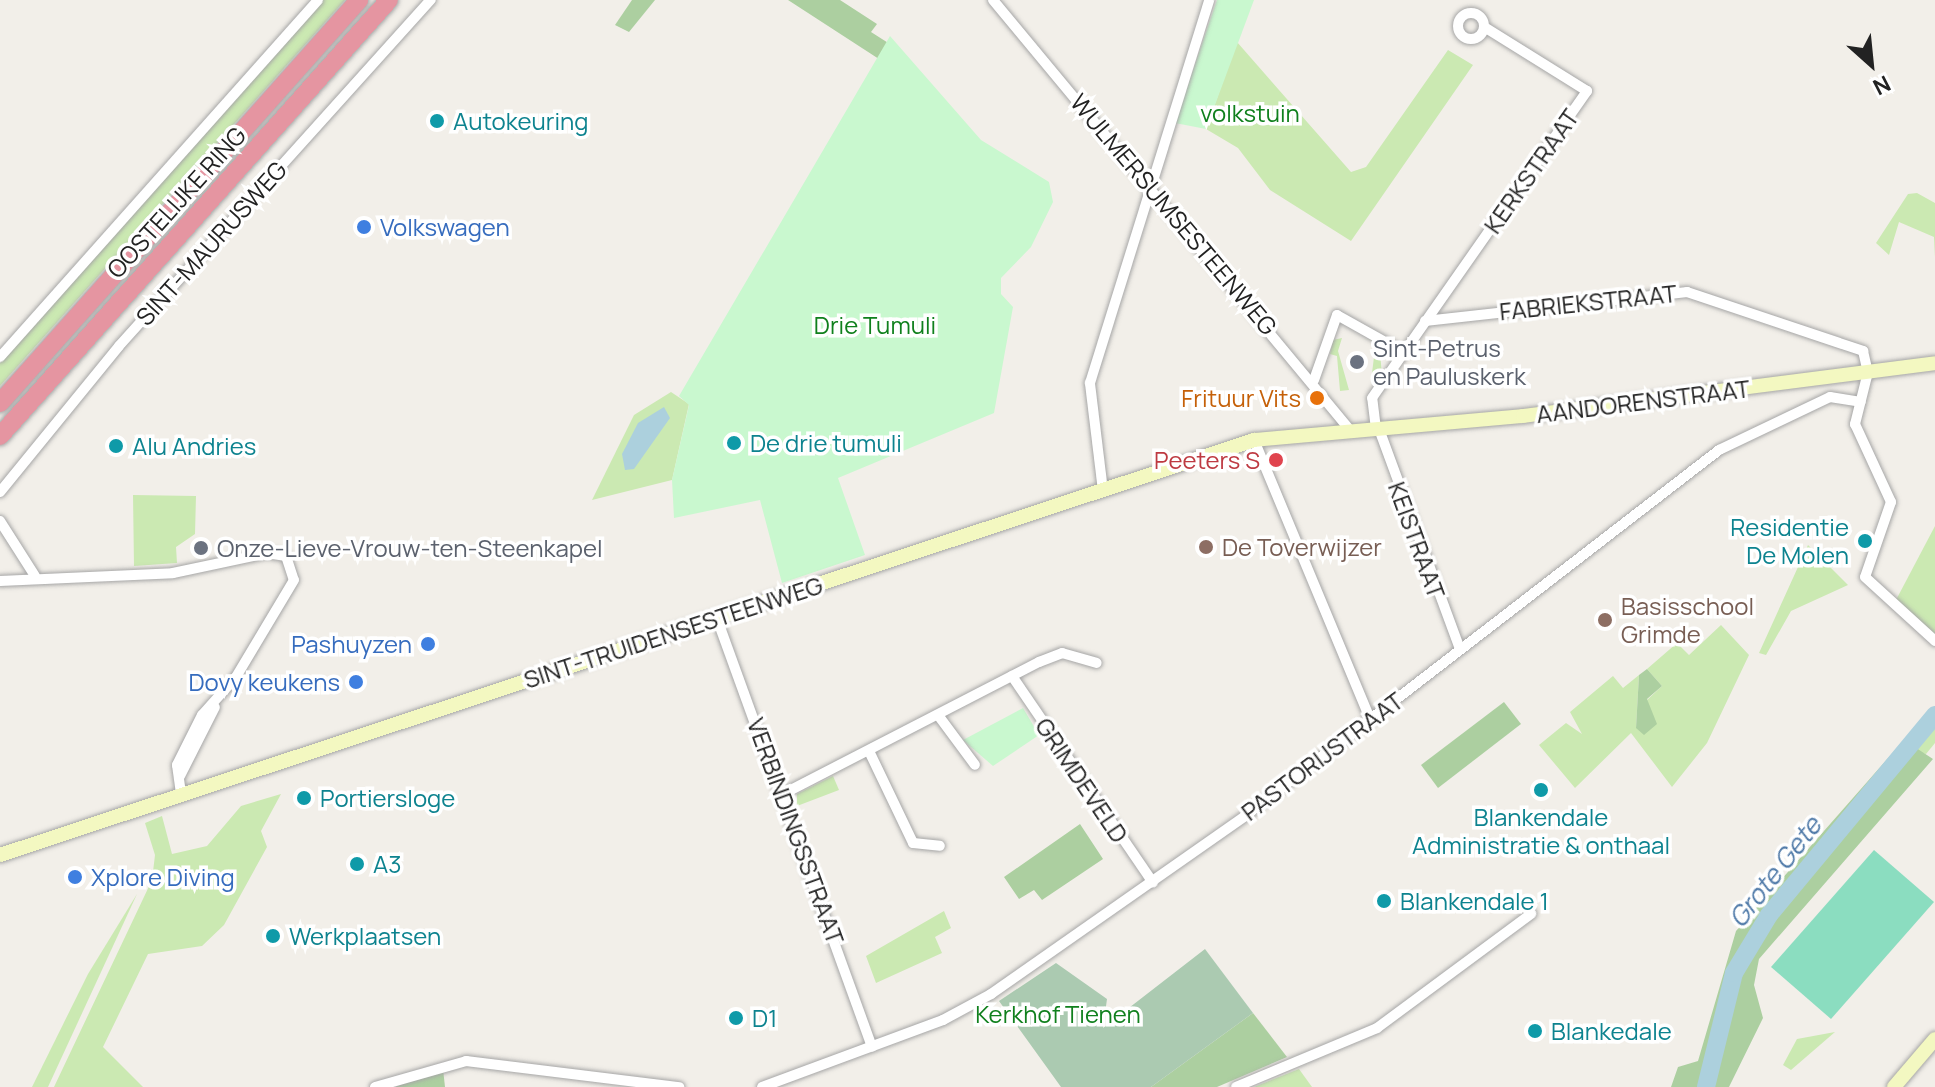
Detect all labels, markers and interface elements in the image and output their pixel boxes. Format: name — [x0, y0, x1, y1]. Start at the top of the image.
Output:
north arrow — [1831, 24, 1911, 104]
text: N — [1868, 68, 1896, 102]
street label: WULMERSUMSESTEENWEG — [1065, 88, 1283, 340]
park label: volkstuin — [1200, 99, 1300, 127]
street label: KERKSTRAAT — [1478, 103, 1584, 239]
place label: Autokeuring — [453, 107, 588, 135]
marker: Autokeuring — [428, 112, 446, 130]
street label: OOSTELIJKE RING — [101, 121, 251, 283]
street label: SINT-MAURUSWEG — [130, 155, 292, 331]
place label: Volkswagen — [380, 213, 510, 241]
marker: Volkswagen — [355, 218, 373, 236]
street label: FABRIEKSTRAAT — [1498, 278, 1678, 326]
park label: Drie Tumuli — [814, 311, 936, 339]
place label: Sint-Petrus en Pauluskerk — [1373, 334, 1526, 390]
marker: Sint-Petrus en Pauluskerk — [1348, 353, 1366, 371]
street label: AANDORENSTRAAT — [1535, 374, 1751, 428]
place label: Frituur Vits — [1181, 384, 1301, 412]
marker: Frituur Vits — [1308, 389, 1326, 407]
place label: De drie tumuli — [750, 429, 902, 457]
place label: Alu Andries — [132, 432, 256, 460]
marker: De drie tumuli — [725, 434, 743, 452]
marker: Alu Andries — [107, 437, 125, 455]
place label: Peeters S — [1154, 446, 1260, 474]
marker: Peeters S — [1267, 451, 1285, 469]
street label: KEISTRAAT — [1383, 478, 1451, 602]
place label: Residentie De Molen — [1730, 513, 1849, 569]
marker: Residentie De Molen — [1856, 532, 1874, 550]
place label: De Toverwijzer — [1222, 533, 1382, 561]
place label: Onze-Lieve-Vrouw-ten-Steenkapel — [217, 534, 603, 562]
marker: De Toverwijzer — [1197, 538, 1215, 556]
marker: Onze-Lieve-Vrouw-ten-Steenkapel — [192, 539, 210, 557]
street label: SINT-TRUIDENSESTEENWEG — [520, 570, 826, 694]
place label: Basisschool Grimde — [1621, 592, 1754, 648]
marker: Basisschool Grimde — [1596, 611, 1614, 629]
place label: Pashuyzen — [291, 630, 412, 658]
marker: Pashuyzen — [419, 635, 437, 653]
place label: Dovy keukens — [189, 668, 340, 696]
marker: Dovy keukens — [347, 673, 365, 691]
street label: PASTORIJSTRAAT — [1236, 686, 1408, 826]
street label: GRIMDEVELD — [1030, 712, 1134, 848]
street label: VERBINDINGSSTRAAT — [742, 714, 850, 948]
marker: Blankendale Administratie & onthaal — [1532, 781, 1550, 799]
place label: Portiersloge — [320, 784, 455, 812]
marker: Portiersloge — [295, 789, 313, 807]
place label: Blankendale Administratie & onthaal — [1412, 803, 1670, 859]
water label: Grote Gete — [1722, 810, 1828, 934]
place label: A3 — [373, 850, 401, 878]
marker: A3 — [348, 855, 366, 873]
place label: Xplore Diving — [91, 863, 235, 891]
marker: Xplore Diving — [66, 868, 84, 886]
place label: Blankendale 1 — [1400, 887, 1549, 915]
marker: Blankendale 1 — [1375, 892, 1393, 910]
place label: Werkplaatsen — [289, 922, 441, 950]
marker: Werkplaatsen — [264, 927, 282, 945]
park label: Kerkhof Tienen — [975, 1000, 1141, 1028]
place label: D1 — [752, 1004, 777, 1032]
marker: D1 — [727, 1009, 745, 1027]
place label: Blankedale — [1551, 1017, 1672, 1045]
marker: Blankedale — [1526, 1022, 1544, 1040]

